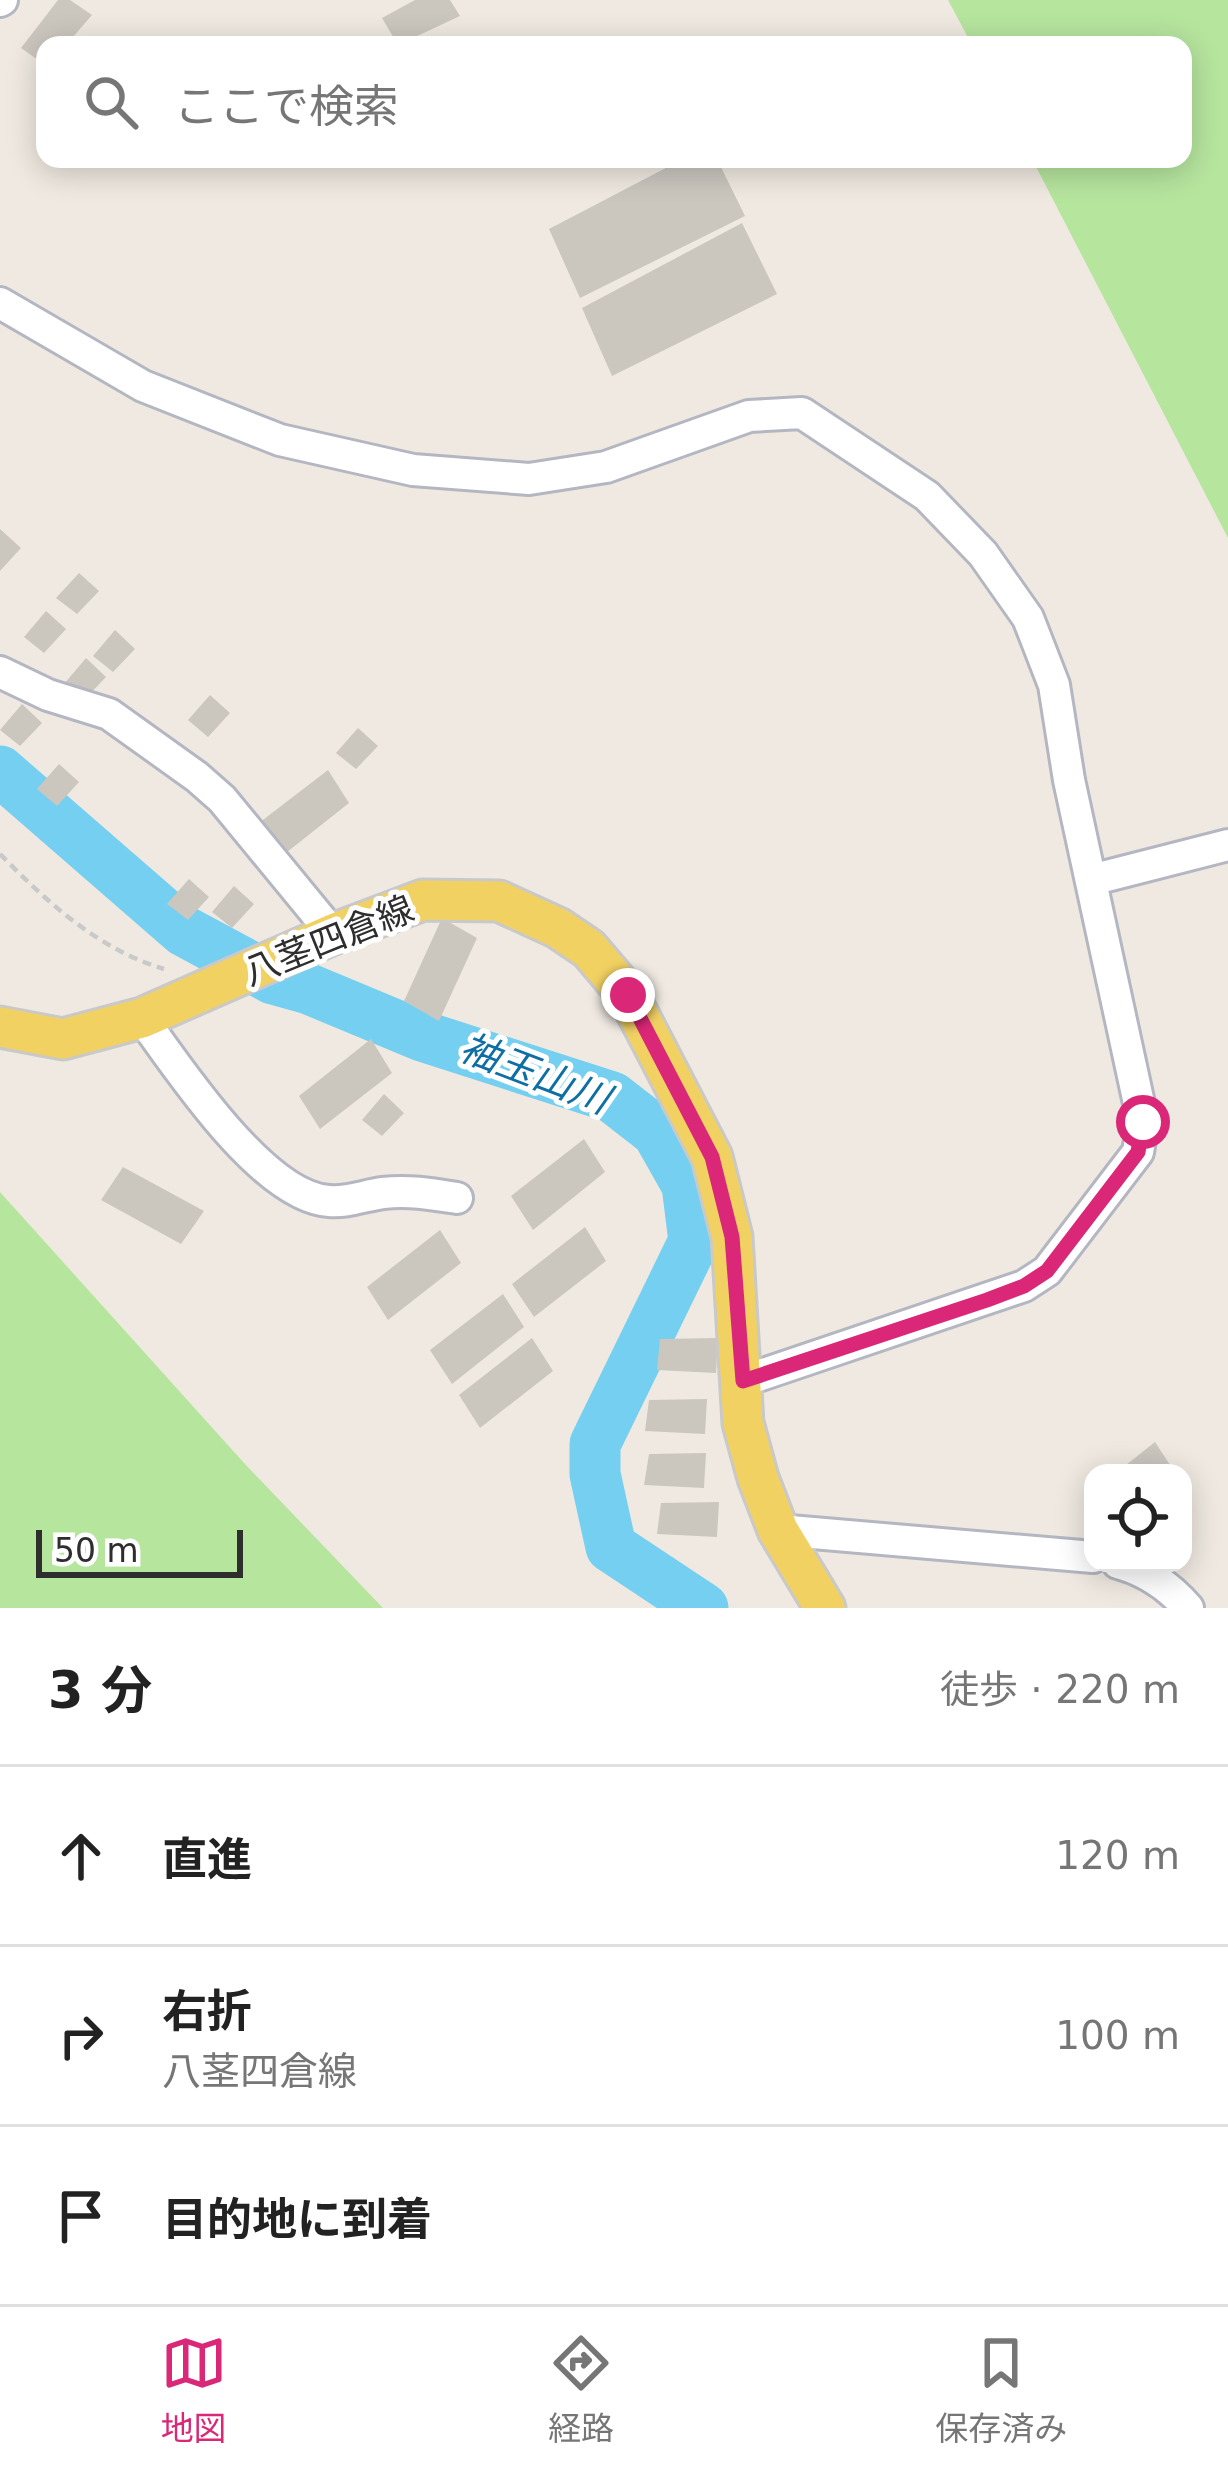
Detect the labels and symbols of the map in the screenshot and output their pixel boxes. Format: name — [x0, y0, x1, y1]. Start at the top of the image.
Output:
street label: 八茎四倉線 — [237, 888, 419, 993]
route end — [601, 968, 655, 1022]
water label: 袖玉山川 — [454, 1025, 619, 1124]
route start — [1116, 1095, 1170, 1149]
scale bar — [36, 1524, 243, 1577]

